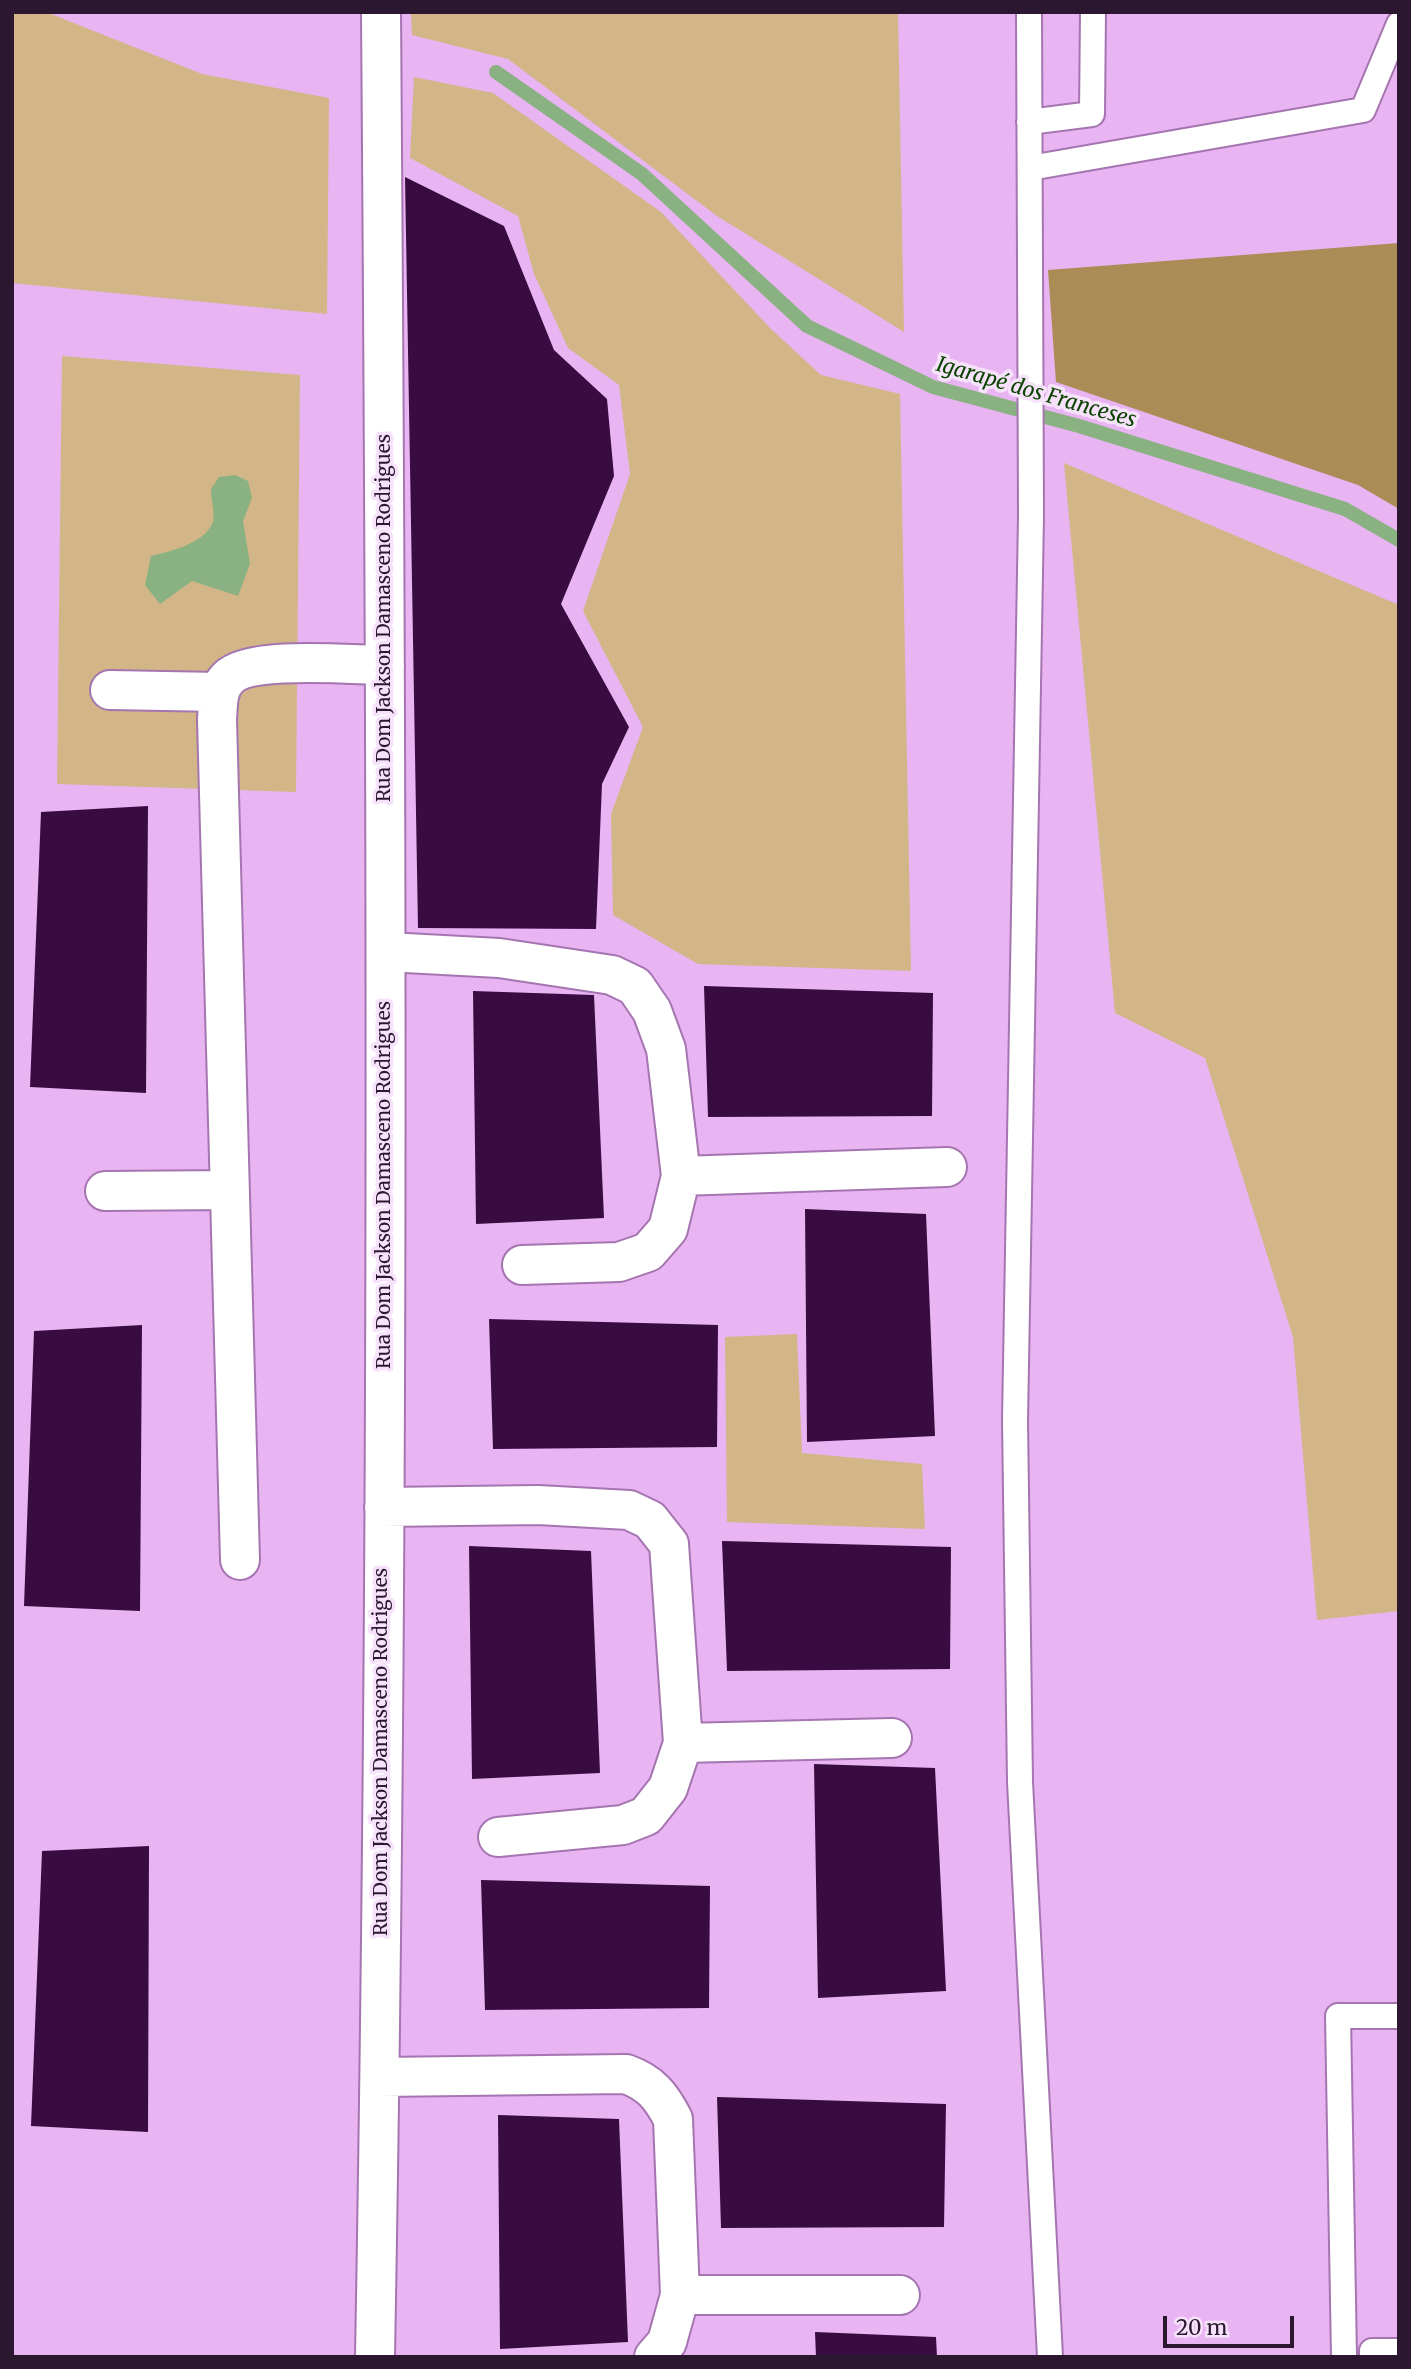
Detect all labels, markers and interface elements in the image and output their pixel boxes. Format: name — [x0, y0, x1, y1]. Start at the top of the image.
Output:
water label: Igarapé dos Franceses — [933, 352, 1139, 434]
street label: Rua Dom Jackson Damasceno Rodrigues — [374, 434, 396, 802]
street label: Rua Dom Jackson Damasceno Rodrigues — [374, 1001, 396, 1369]
street label: Rua Dom Jackson Damasceno Rodrigues — [371, 1568, 393, 1936]
scale bar — [1166, 2302, 1297, 2346]
text: 20 m — [1176, 2314, 1227, 2341]

